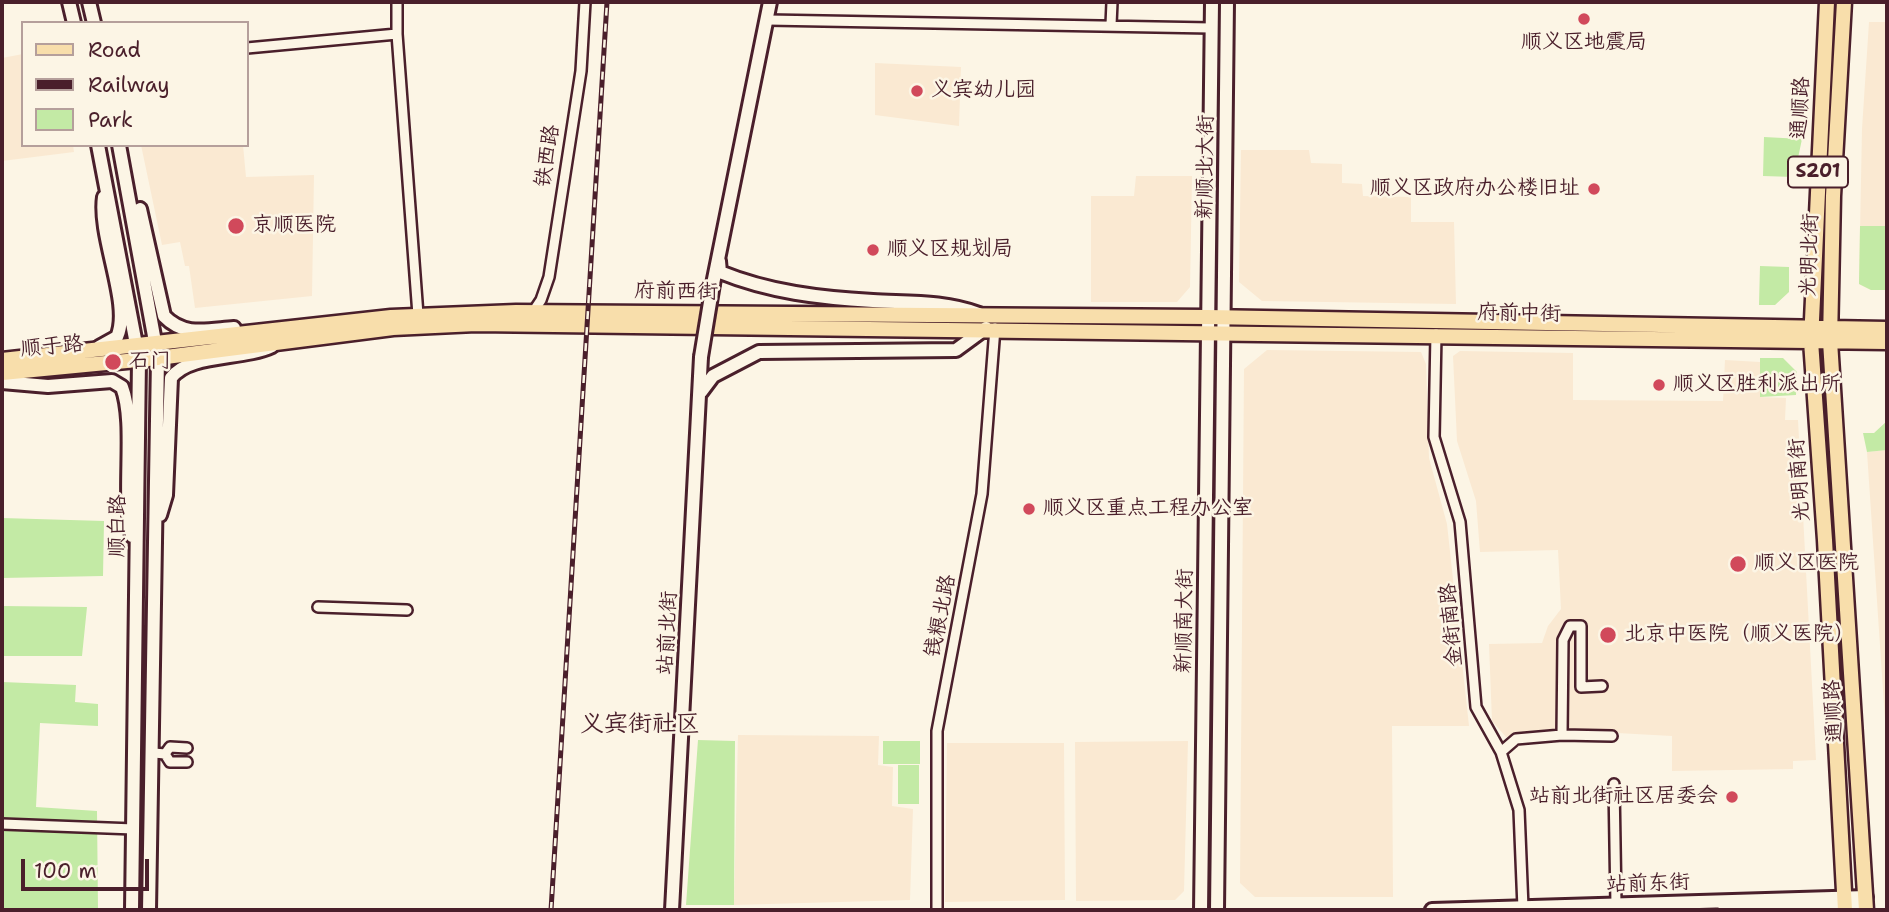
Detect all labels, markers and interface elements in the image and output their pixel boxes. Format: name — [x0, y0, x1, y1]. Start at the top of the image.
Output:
marker: 顺义区地震局 — [1576, 11, 1592, 27]
legend — [21, 21, 248, 147]
place label: 顺义区地震局 — [1521, 30, 1647, 56]
text: Road — [88, 36, 141, 64]
text: Railway — [88, 71, 170, 99]
street label: 通顺路 — [1787, 76, 1815, 140]
place label: 义宾幼儿园 — [931, 78, 1036, 104]
marker: 义宾幼儿园 — [909, 83, 925, 99]
text: Park — [88, 106, 133, 134]
street label: 新顺北大街 — [1192, 114, 1220, 220]
street label: 铁西路 — [531, 123, 565, 189]
road number: S201 — [1788, 156, 1848, 188]
place label: 顺义区政府办公楼旧址 — [1370, 176, 1580, 202]
marker: 顺义区政府办公楼旧址 — [1586, 181, 1602, 197]
place label: 京顺医院 — [252, 213, 336, 239]
street label: 光明北街 — [1796, 213, 1824, 297]
marker: 京顺医院 — [226, 216, 246, 236]
place label: 顺义区规划局 — [887, 237, 1013, 263]
marker: 顺义区规划局 — [865, 242, 881, 258]
street label: 府前西街 — [634, 279, 718, 305]
street label: 府前中街 — [1477, 301, 1561, 327]
street label: 顺于路 — [20, 332, 84, 362]
place label: 石门 — [129, 349, 171, 375]
marker: 石门 — [103, 352, 123, 372]
place label: 顺义区胜利派出所 — [1673, 372, 1841, 398]
marker: 顺义区胜利派出所 — [1651, 377, 1667, 393]
street label: 光明南街 — [1785, 437, 1815, 523]
street label: 顺白路 — [105, 494, 131, 558]
place label: 顺义区重点工程办公室 — [1043, 496, 1253, 522]
marker: 顺义区重点工程办公室 — [1021, 501, 1037, 517]
place label: 顺义区医院 — [1754, 551, 1859, 577]
marker: 顺义区医院 — [1728, 554, 1748, 574]
street label: 新顺南大街 — [1171, 568, 1199, 674]
street label: 钱粮北路 — [921, 572, 961, 660]
street label: 金街南路 — [1436, 582, 1468, 668]
street label: 站前北街 — [653, 590, 683, 676]
place label: 北京中医院（顺义医院） — [1624, 622, 1855, 648]
marker: 北京中医院（顺义医院） — [1598, 625, 1618, 645]
street label: 通顺路 — [1820, 679, 1848, 743]
district label: 义宾街社区 — [580, 711, 700, 739]
place label: 站前北街社区居委会 — [1529, 784, 1718, 810]
marker: 站前北街社区居委会 — [1724, 789, 1740, 805]
scale bar — [24, 846, 152, 890]
text: 100 m — [34, 857, 97, 885]
street label: 站前东街 — [1606, 870, 1690, 898]

